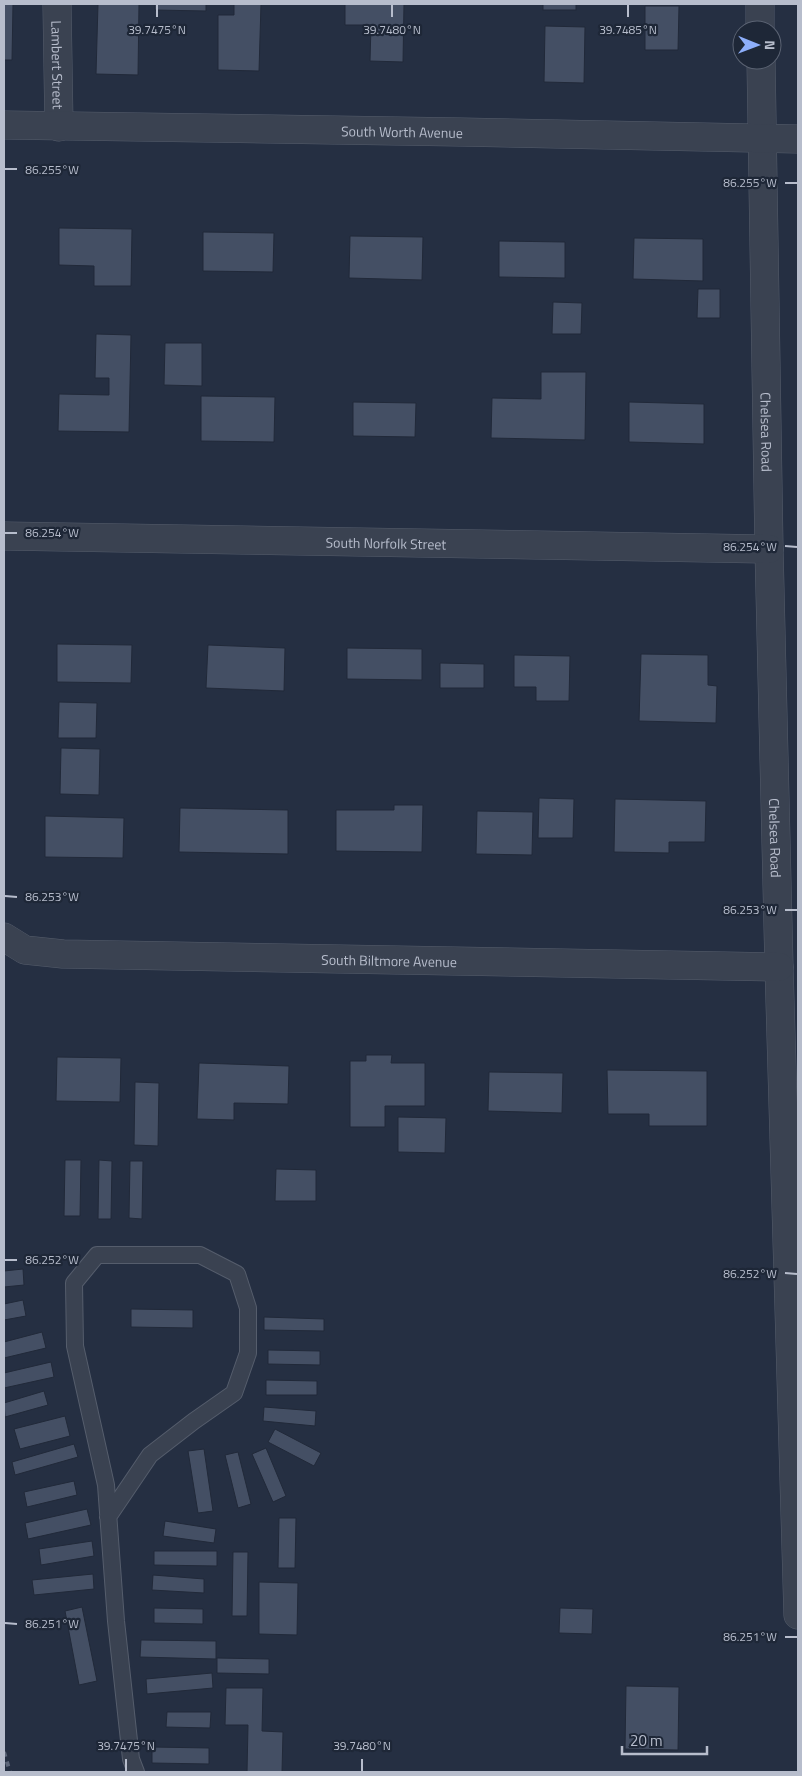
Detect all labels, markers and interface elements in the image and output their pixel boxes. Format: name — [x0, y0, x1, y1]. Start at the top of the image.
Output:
street label: Lambert Street — [47, 20, 69, 110]
text: 39.7475°N — [128, 20, 186, 39]
text: 39.7480°N — [363, 20, 421, 39]
text: 39.7485°N — [599, 20, 657, 39]
north arrow — [732, 20, 782, 70]
text: N — [760, 40, 781, 50]
street label: South Worth Avenue — [341, 120, 463, 143]
text: 86.255°W — [25, 160, 79, 179]
text: 86.255°W — [723, 173, 777, 192]
street label: Chelsea Road — [756, 392, 778, 472]
text: 86.254°W — [25, 523, 79, 542]
street label: South Norfolk Street — [325, 531, 447, 554]
text: 86.254°W — [723, 537, 777, 556]
street label: Chelsea Road — [764, 798, 787, 878]
text: 86.253°W — [25, 887, 79, 906]
text: 86.253°W — [723, 900, 777, 919]
street label: South Biltmore Avenue — [321, 948, 457, 972]
text: 86.252°W — [25, 1250, 79, 1269]
text: 86.252°W — [723, 1264, 777, 1283]
text: 86.251°W — [25, 1614, 79, 1633]
text: 86.251°W — [723, 1627, 777, 1646]
scale bar — [622, 1724, 707, 1756]
text: 20 m — [630, 1729, 663, 1752]
text: 39.7475°N — [97, 1736, 155, 1755]
text: 39.7480°N — [333, 1736, 391, 1755]

